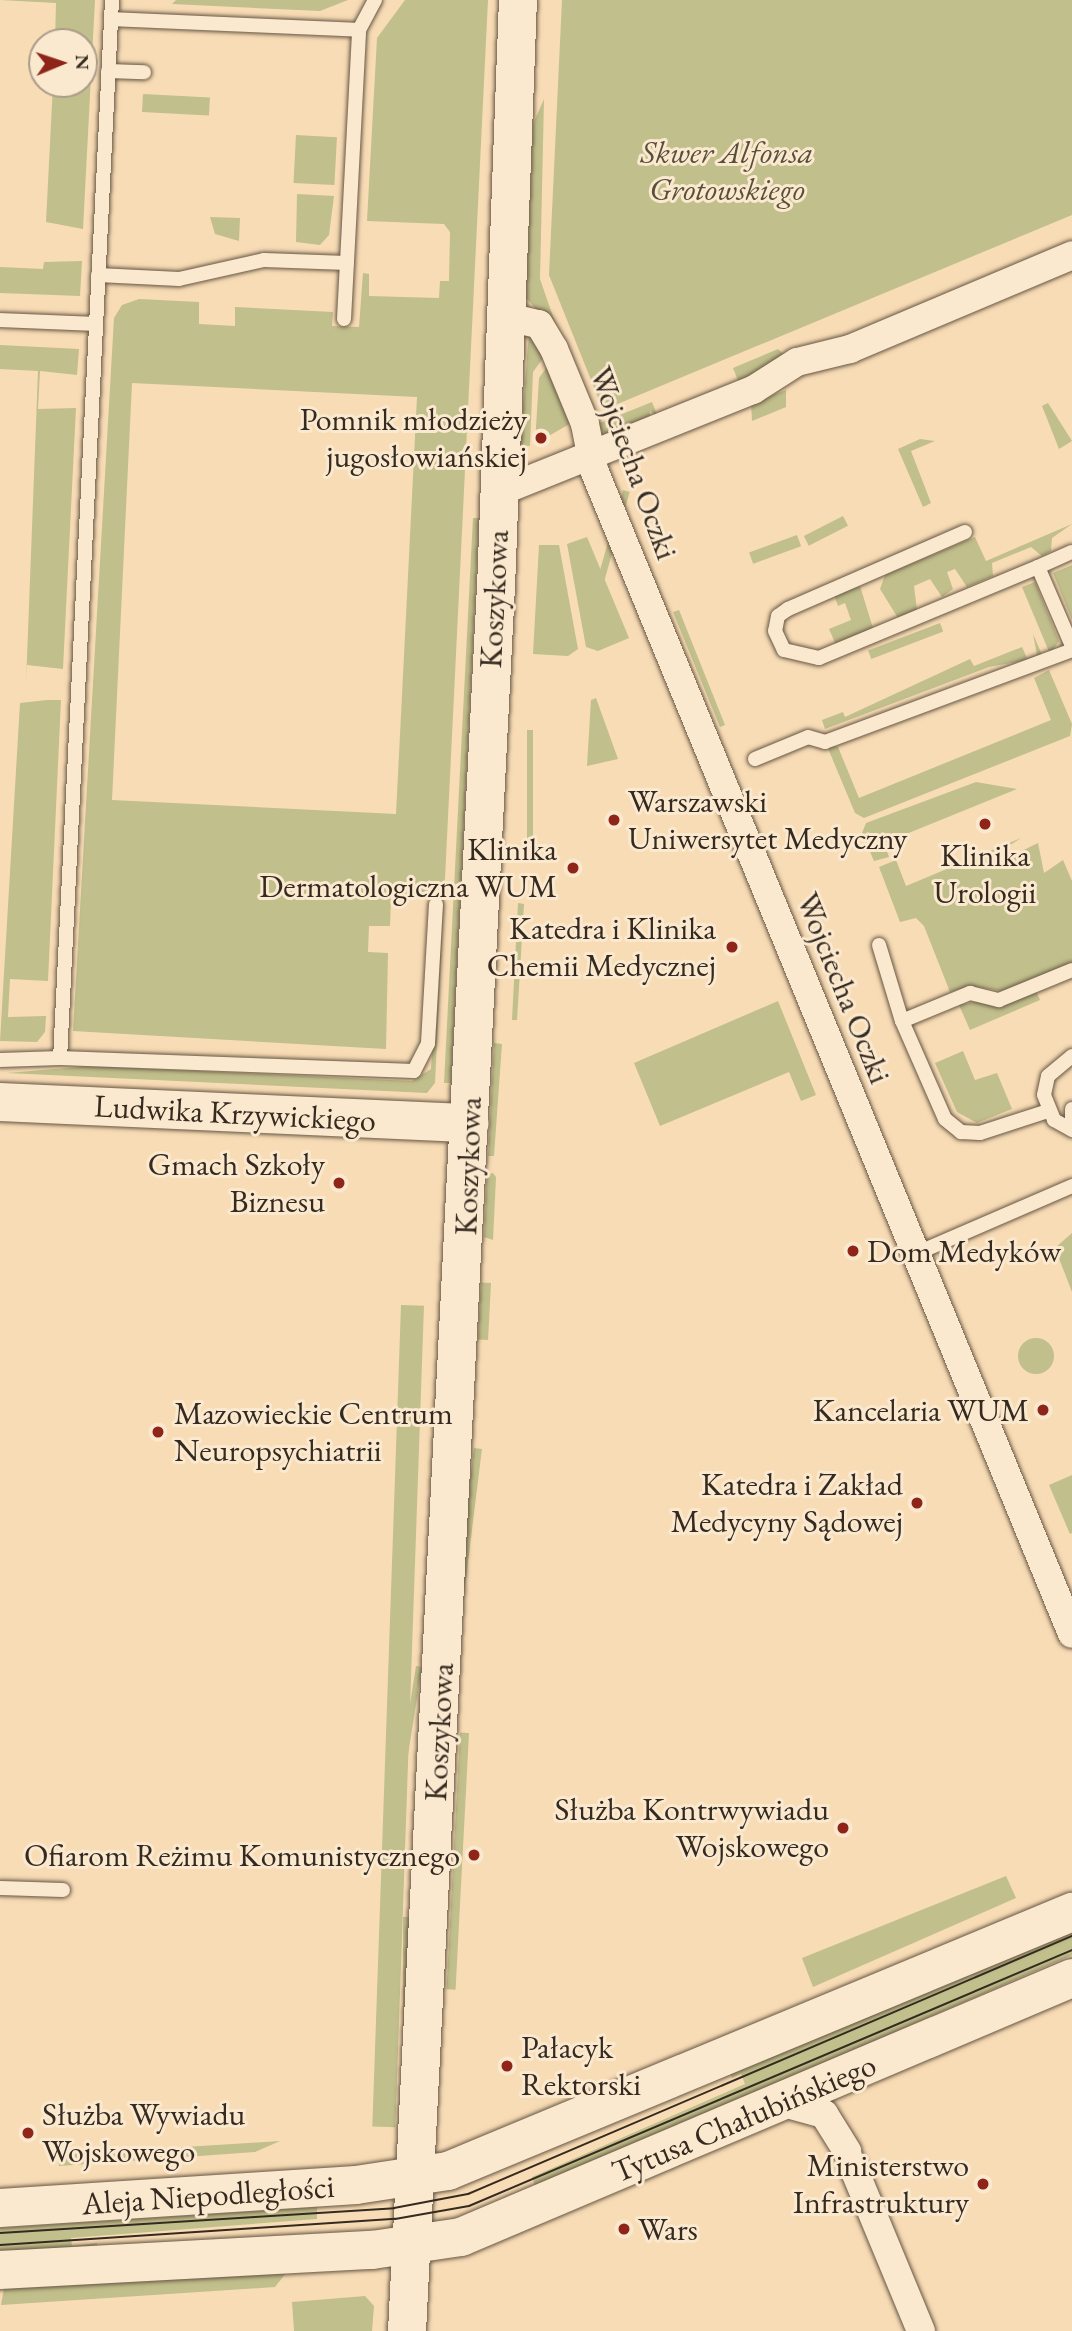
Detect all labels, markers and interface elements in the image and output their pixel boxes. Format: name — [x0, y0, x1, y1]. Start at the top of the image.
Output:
north arrow — [28, 28, 98, 98]
text: N — [70, 54, 95, 70]
park label: Skwer Alfonsa Grotowskiego — [641, 134, 813, 209]
street label: Wojciecha Oczki — [581, 361, 687, 565]
place label: Pomnik młodzieży jugosłowiańskiej — [300, 401, 527, 476]
marker: Pomnik młodzieży jugosłowiańskiej — [533, 430, 549, 446]
street label: Koszykowa — [471, 529, 517, 669]
place label: Warszawski Uniwersytet Medyczny — [628, 783, 907, 858]
marker: Warszawski Uniwersytet Medyczny — [606, 812, 622, 828]
marker: Klinika Urologii — [975, 814, 995, 834]
place label: Klinika Dermatologiczna WUM — [259, 831, 557, 906]
place label: Klinika Urologii — [934, 837, 1036, 912]
marker: Klinika Dermatologiczna WUM — [563, 858, 583, 878]
street label: Wojciecha Oczki — [788, 887, 900, 1089]
place label: Katedra i Klinika Chemii Medycznej — [487, 910, 716, 985]
marker: Katedra i Klinika Chemii Medycznej — [722, 937, 742, 957]
street label: Ludwika Krzywickiego — [93, 1086, 377, 1140]
street label: Koszykowa — [446, 1096, 490, 1236]
place label: Gmach Szkoły Biznesu — [148, 1146, 325, 1221]
marker: Gmach Szkoły Biznesu — [331, 1175, 347, 1191]
place label: Dom Medyków — [867, 1232, 1061, 1270]
marker: Dom Medyków — [845, 1243, 861, 1259]
place label: Kancelaria WUM — [813, 1391, 1029, 1429]
place label: Mazowieckie Centrum Neuropsychiatrii — [174, 1395, 453, 1470]
marker: Kancelaria WUM — [1035, 1402, 1051, 1418]
marker: Mazowieckie Centrum Neuropsychiatrii — [148, 1422, 168, 1442]
place label: Katedra i Zakład Medycyny Sądowej — [671, 1466, 903, 1541]
marker: Katedra i Zakład Medycyny Sądowej — [909, 1495, 925, 1511]
street label: Koszykowa — [416, 1662, 462, 1802]
place label: Służba Kontrwywiadu Wojskowego — [554, 1791, 829, 1866]
marker: Służba Kontrwywiadu Wojskowego — [835, 1820, 851, 1836]
place label: Ofiarom Reżimu Komunistycznego — [24, 1836, 460, 1874]
marker: Ofiarom Reżimu Komunistycznego — [466, 1847, 482, 1863]
place label: Pałacyk Rektorski — [521, 2029, 641, 2104]
street label: Tytusa Chałubińskiego — [606, 2045, 882, 2191]
marker: Pałacyk Rektorski — [499, 2058, 515, 2074]
place label: Służba Wywiadu Wojskowego — [42, 2096, 245, 2171]
marker: Służba Wywiadu Wojskowego — [20, 2125, 36, 2141]
place label: Ministerstwo Infrastruktury — [793, 2147, 969, 2222]
street label: Aleja Niepodległości — [80, 2167, 336, 2223]
marker: Ministerstwo Infrastruktury — [975, 2176, 991, 2192]
place label: Wars — [638, 2210, 698, 2248]
marker: Wars — [616, 2221, 632, 2237]

